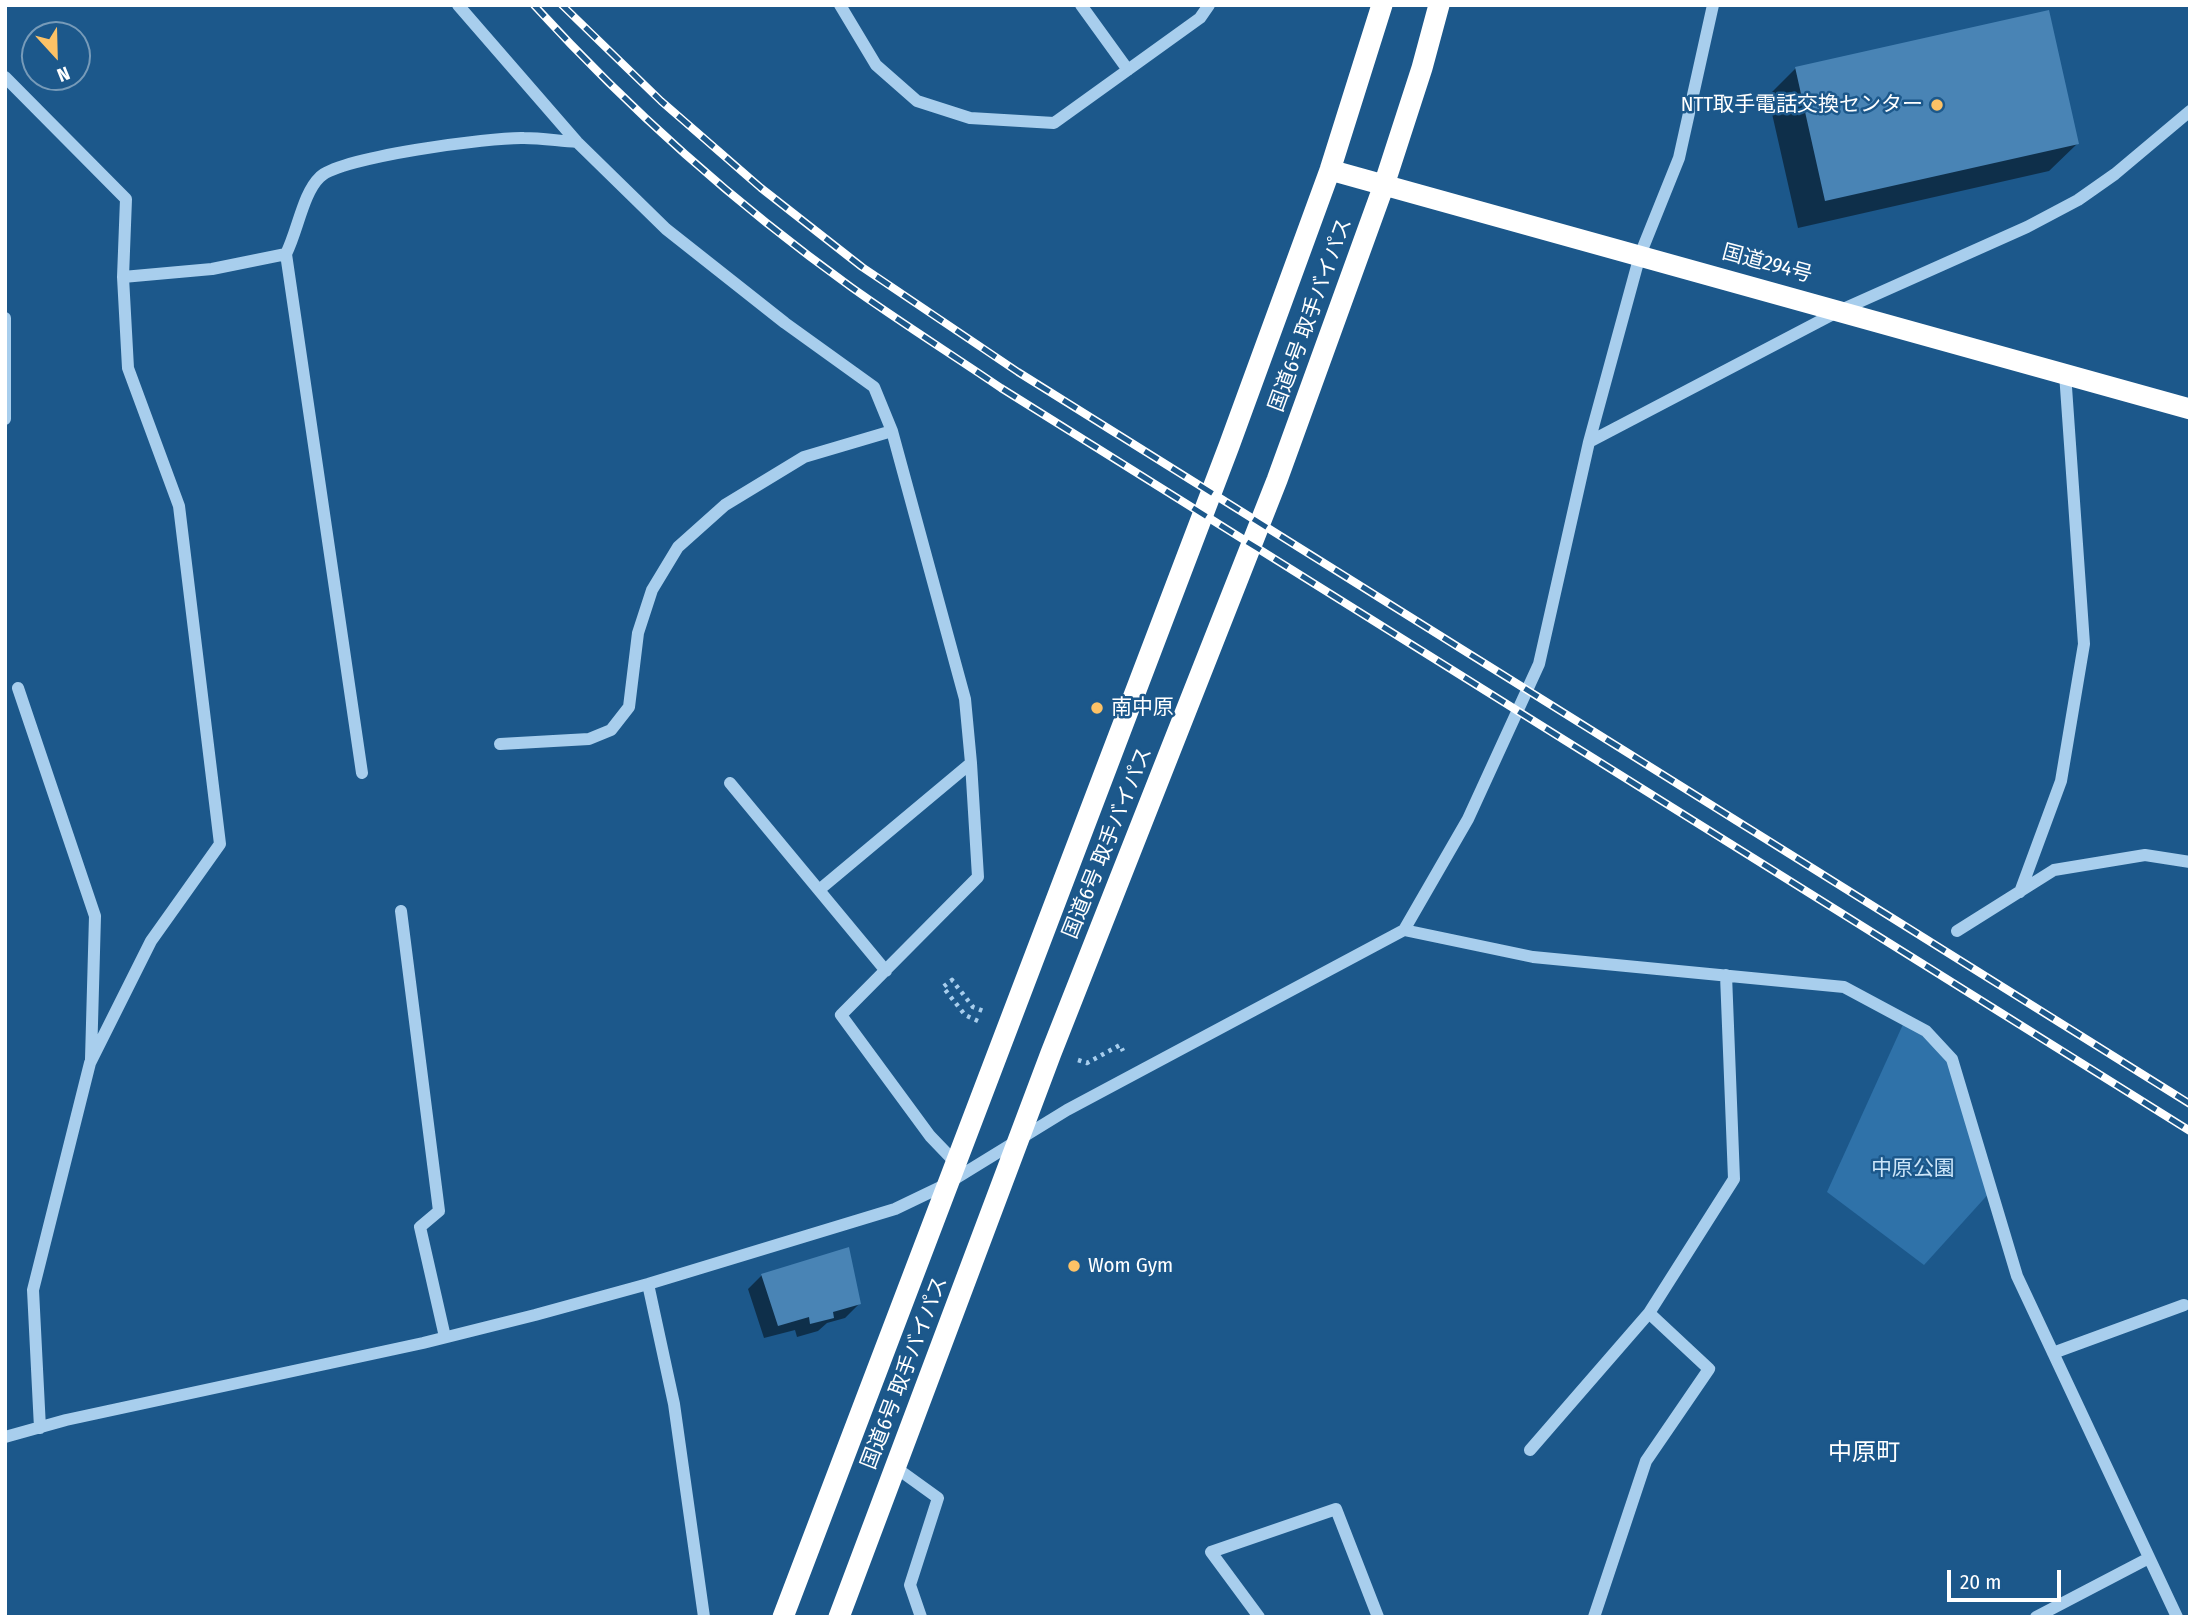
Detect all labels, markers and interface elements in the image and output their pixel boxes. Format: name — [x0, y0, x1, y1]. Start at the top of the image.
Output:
north arrow — [21, 21, 91, 91]
text: N — [54, 61, 73, 87]
place label: NTT取手電話交換センター — [1681, 92, 1923, 118]
marker: NTT取手電話交換センター — [1929, 97, 1945, 113]
street label: 国道6号 取手バイパス — [1264, 215, 1358, 415]
street label: 国道294号 — [1719, 240, 1815, 288]
place label: 南中原 — [1111, 695, 1174, 721]
marker: 南中原 — [1089, 700, 1105, 716]
street label: 国道6号 取手バイパス — [1058, 744, 1158, 942]
park label: 中原公園 — [1871, 1156, 1955, 1182]
place label: Wom Gym — [1088, 1253, 1173, 1279]
marker: Wom Gym — [1066, 1258, 1082, 1274]
street label: 国道6号 取手バイパス — [857, 1273, 953, 1473]
district label: 中原町 — [1828, 1439, 1900, 1467]
scale bar — [1950, 1556, 2064, 1600]
text: 20 m — [1960, 1569, 2001, 1595]

